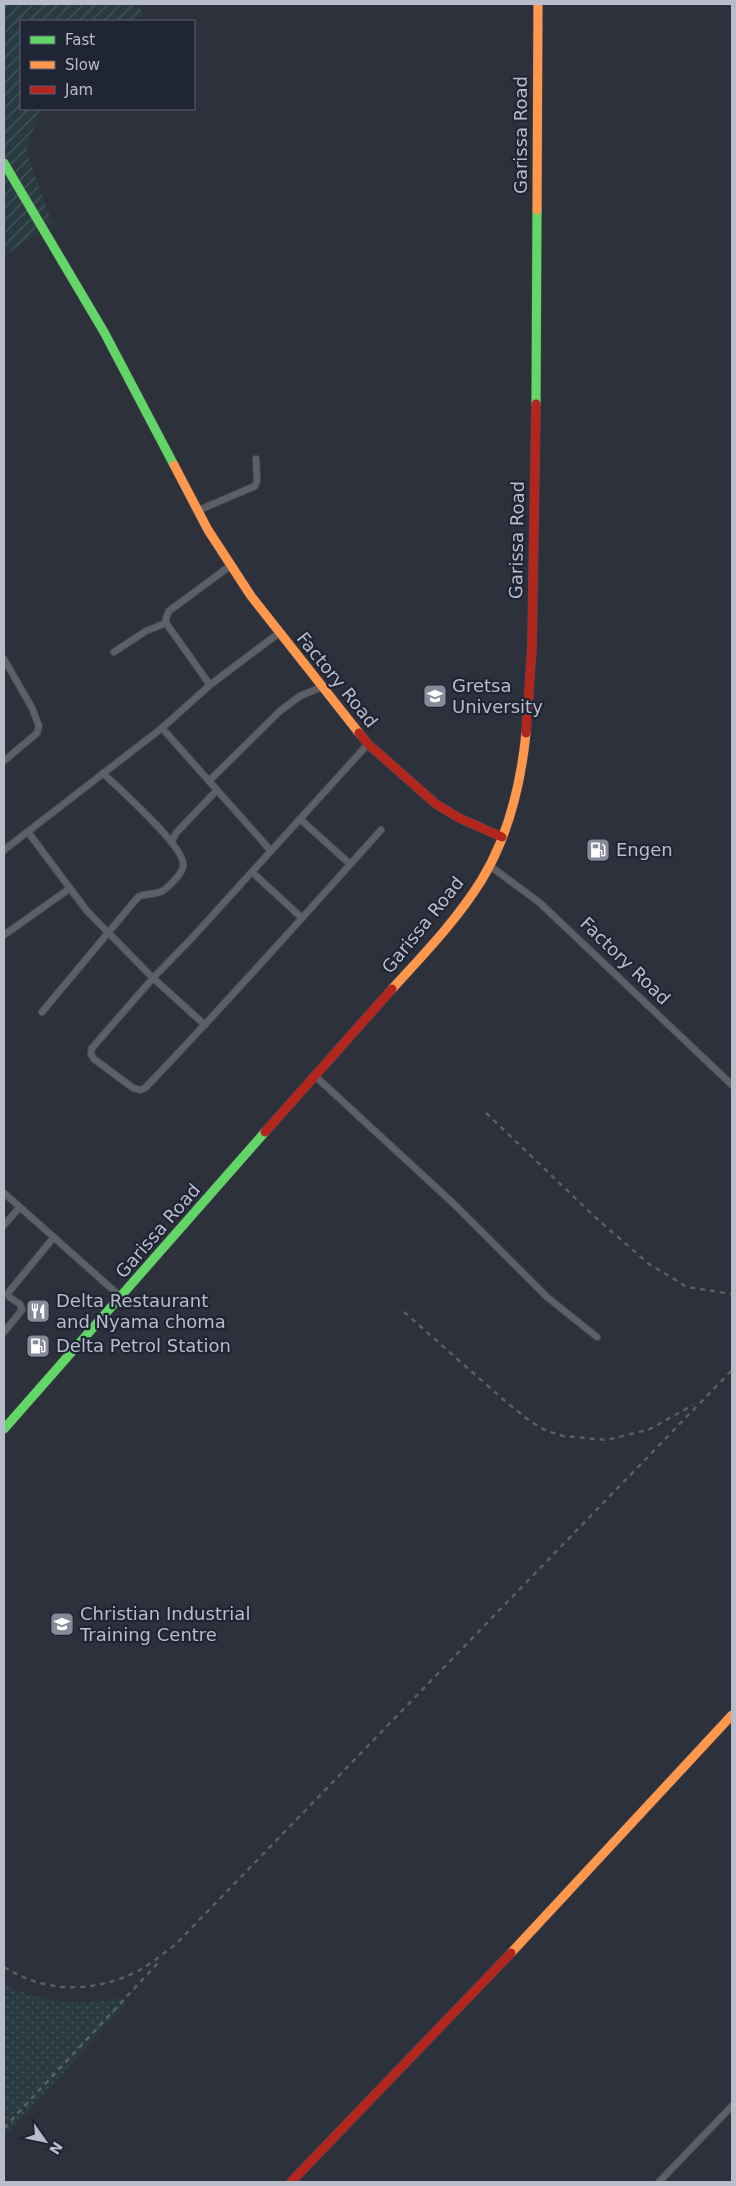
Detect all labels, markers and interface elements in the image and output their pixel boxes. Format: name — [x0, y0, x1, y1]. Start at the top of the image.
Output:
legend — [20, 20, 195, 110]
text: Fast — [65, 31, 95, 49]
text: Slow — [65, 56, 100, 74]
street label: Garissa Road — [510, 76, 531, 194]
text: Jam — [64, 81, 93, 99]
street label: Garissa Road — [505, 481, 528, 599]
street label: Factory Road — [293, 628, 382, 732]
place label: Gretsa University — [452, 675, 543, 717]
school or university icon: Gretsa University — [422, 683, 448, 709]
fuel station icon: Engen — [585, 837, 611, 863]
place label: Engen — [616, 839, 673, 860]
street label: Garissa Road — [377, 872, 468, 977]
street label: Factory Road — [576, 913, 675, 1009]
street label: Garissa Road — [111, 1179, 204, 1282]
place label: Delta Restaurant and Nyama choma — [56, 1290, 226, 1332]
restaurant icon: Delta Restaurant and Nyama choma — [25, 1298, 51, 1324]
fuel station icon: Delta Petrol Station — [25, 1333, 51, 1359]
place label: Delta Petrol Station — [56, 1335, 231, 1356]
place label: Christian Industrial Training Centre — [79, 1603, 250, 1645]
school or university icon: Christian Industrial Training Centre — [49, 1611, 75, 1637]
north arrow — [20, 2116, 70, 2166]
text: N — [46, 2139, 66, 2157]

